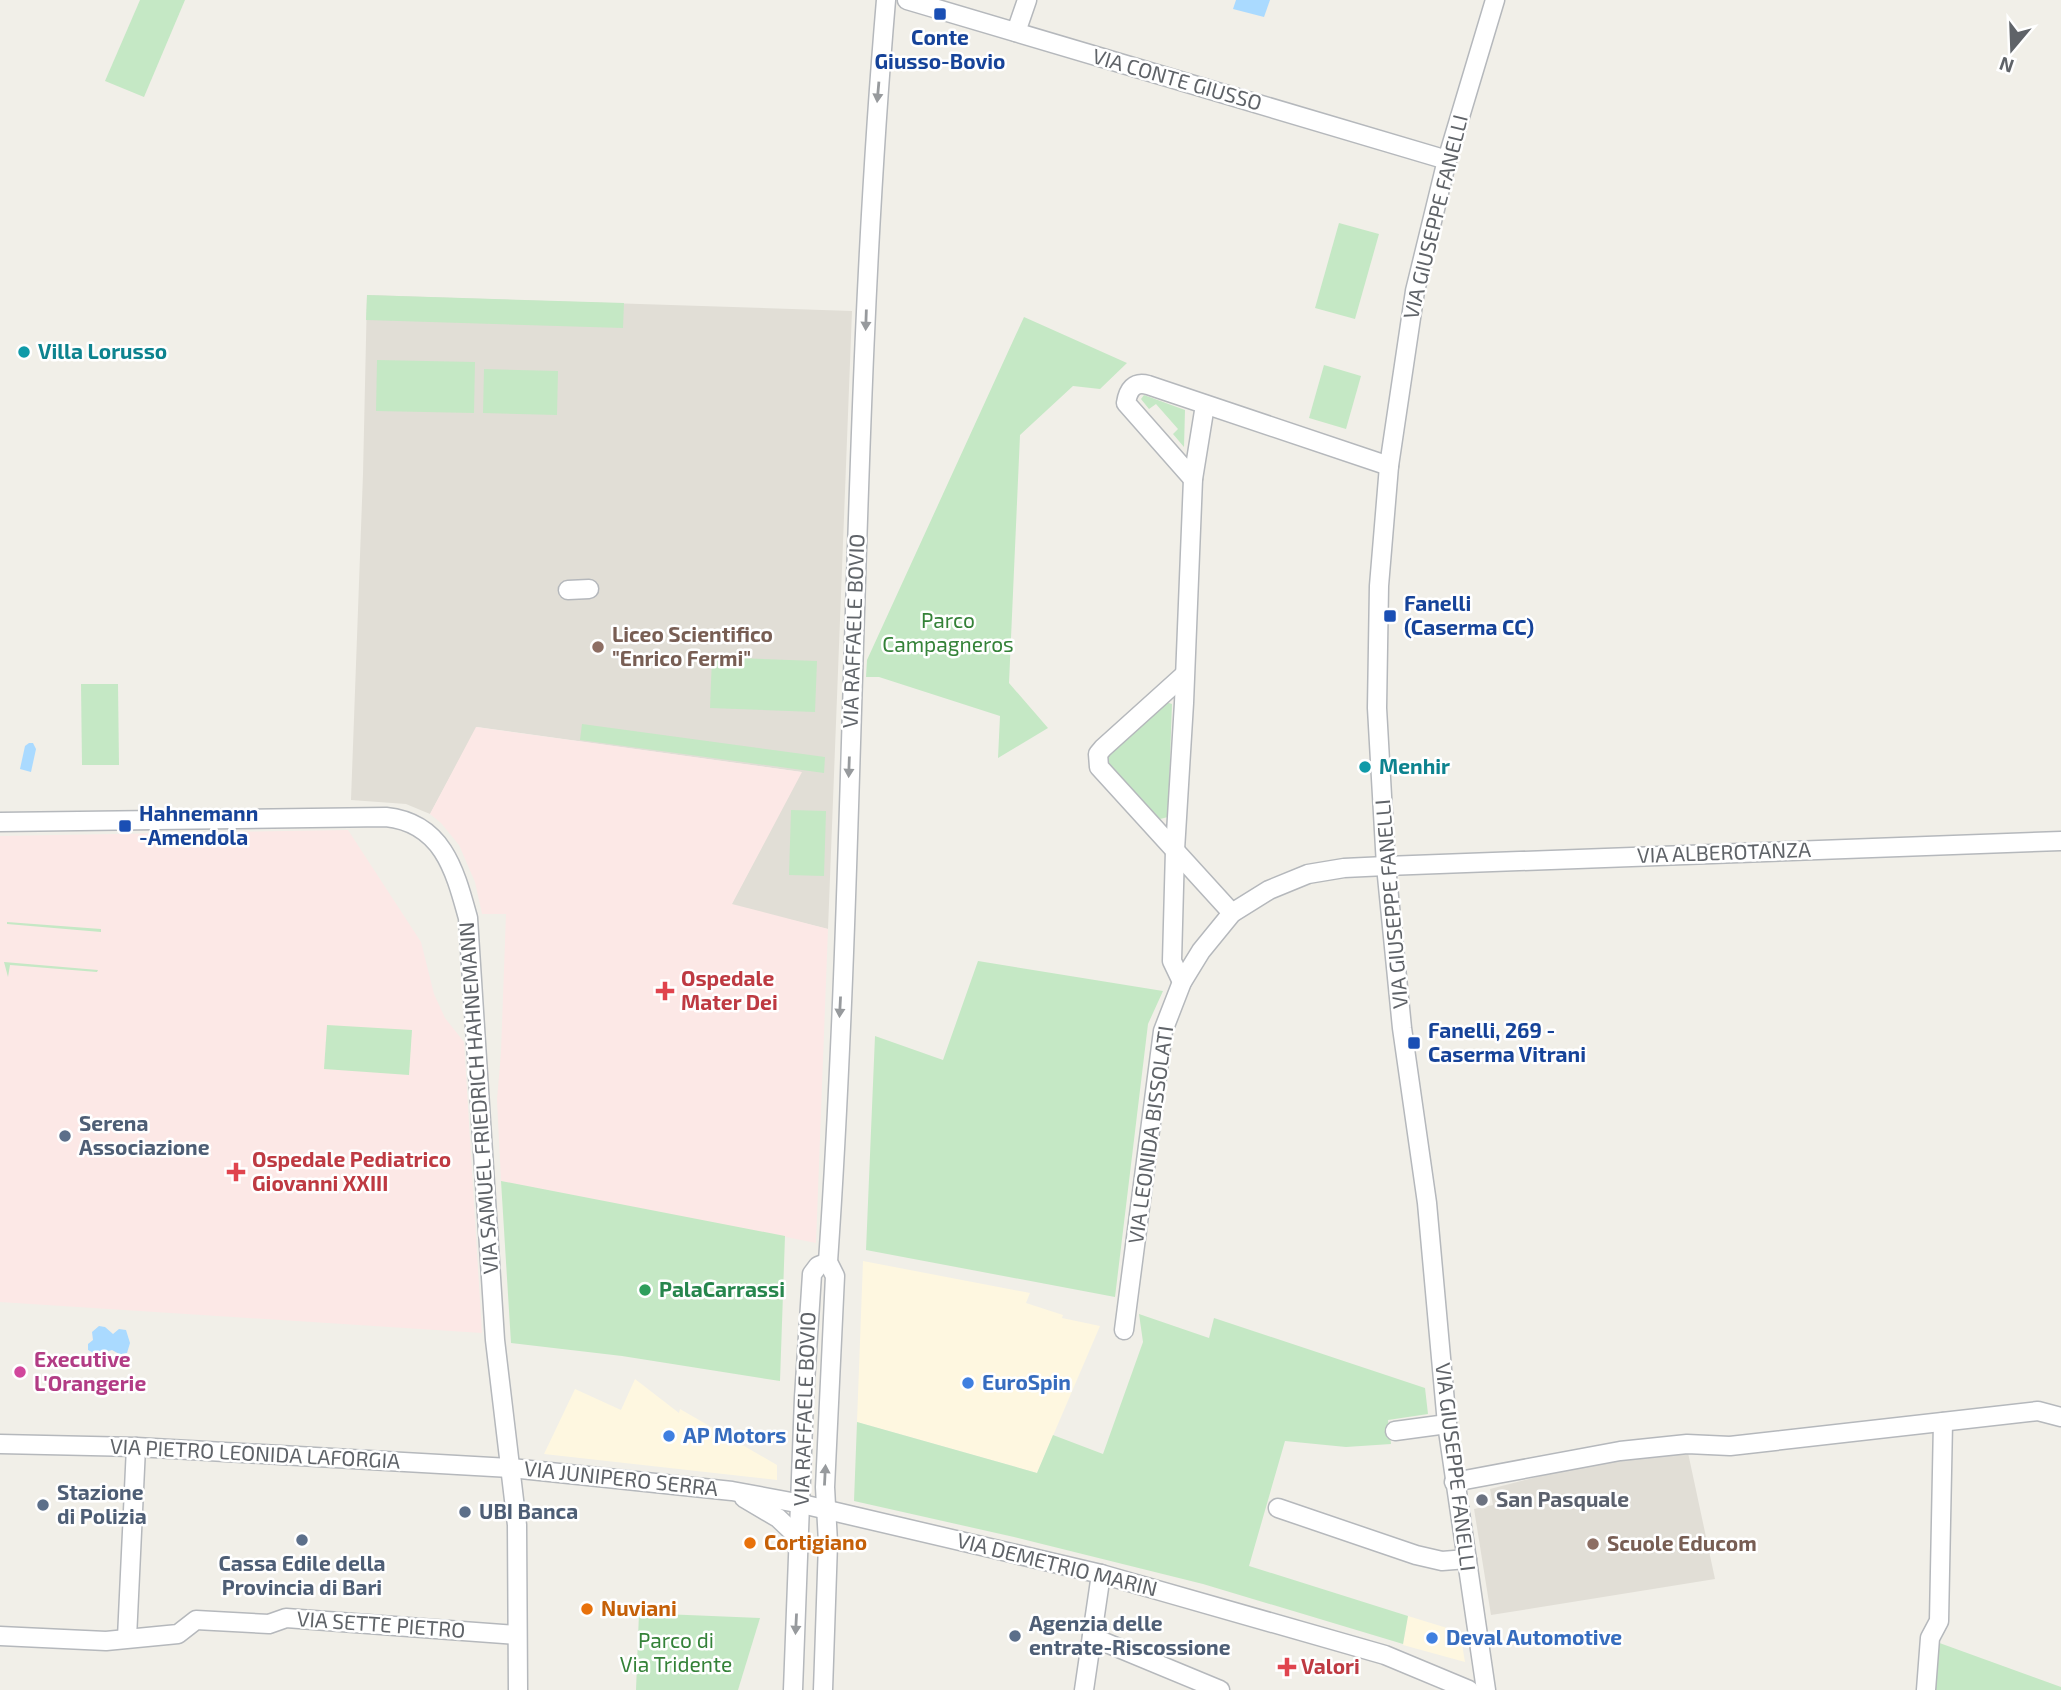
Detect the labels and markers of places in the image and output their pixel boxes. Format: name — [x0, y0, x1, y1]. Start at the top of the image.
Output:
marker: Conte Giusso-Bovio — [932, 6, 948, 22]
place label: Conte Giusso-Bovio — [875, 24, 1005, 73]
place label: Villa Lorusso — [38, 338, 167, 363]
marker: Villa Lorusso — [16, 344, 32, 360]
place label: Fanelli (Caserma CC) — [1404, 590, 1534, 639]
marker: Fanelli (Caserma CC) — [1382, 608, 1398, 624]
place label: Liceo Scientifico "Enrico Fermi" — [612, 621, 773, 670]
marker: Liceo Scientifico "Enrico Fermi" — [590, 639, 606, 655]
place label: Menhir — [1379, 753, 1450, 778]
marker: Menhir — [1357, 759, 1373, 775]
place label: Hahnemann -Amendola — [139, 800, 258, 849]
marker: Hahnemann -Amendola — [117, 818, 133, 834]
place label: Ospedale Mater Dei — [681, 965, 778, 1014]
marker: Ospedale Mater Dei — [655, 981, 675, 1001]
place label: Fanelli, 269 - Caserma Vitrani — [1428, 1017, 1586, 1066]
marker: Fanelli, 269 - Caserma Vitrani — [1406, 1035, 1422, 1051]
place label: Serena Associazione — [79, 1110, 210, 1159]
marker: Serena Associazione — [57, 1128, 73, 1144]
place label: Ospedale Pediatrico Giovanni XXIII — [252, 1146, 451, 1195]
marker: Ospedale Pediatrico Giovanni XXIII — [226, 1162, 246, 1182]
place label: PalaCarrassi — [659, 1276, 785, 1301]
marker: PalaCarrassi — [637, 1282, 653, 1298]
place label: Executive L'Orangerie — [34, 1346, 146, 1395]
marker: Executive L'Orangerie — [12, 1364, 28, 1380]
place label: EuroSpin — [982, 1369, 1071, 1394]
marker: EuroSpin — [960, 1375, 976, 1391]
place label: AP Motors — [683, 1422, 787, 1447]
marker: AP Motors — [661, 1428, 677, 1444]
place label: Stazione di Polizia — [57, 1479, 147, 1528]
place label: San Pasquale — [1496, 1486, 1629, 1511]
marker: San Pasquale — [1474, 1492, 1490, 1508]
marker: Stazione di Polizia — [35, 1497, 51, 1513]
place label: UBI Banca — [479, 1498, 578, 1523]
marker: UBI Banca — [457, 1504, 473, 1520]
place label: Cortigiano — [764, 1529, 867, 1554]
place label: Scuole Educom — [1607, 1530, 1757, 1555]
marker: Cassa Edile della Provincia di Bari — [294, 1532, 310, 1548]
marker: Cortigiano — [742, 1535, 758, 1551]
marker: Scuole Educom — [1585, 1536, 1601, 1552]
place label: Cassa Edile della Provincia di Bari — [219, 1550, 386, 1599]
place label: Nuviani — [601, 1595, 677, 1620]
marker: Nuviani — [579, 1601, 595, 1617]
place label: Agenzia delle entrate-Riscossione — [1029, 1610, 1231, 1659]
place label: Deval Automotive — [1446, 1624, 1622, 1649]
marker: Agenzia delle entrate-Riscossione — [1007, 1628, 1023, 1644]
marker: Deval Automotive — [1424, 1630, 1440, 1646]
place label: Valori — [1301, 1653, 1360, 1678]
marker: Valori — [1279, 1659, 1295, 1675]

